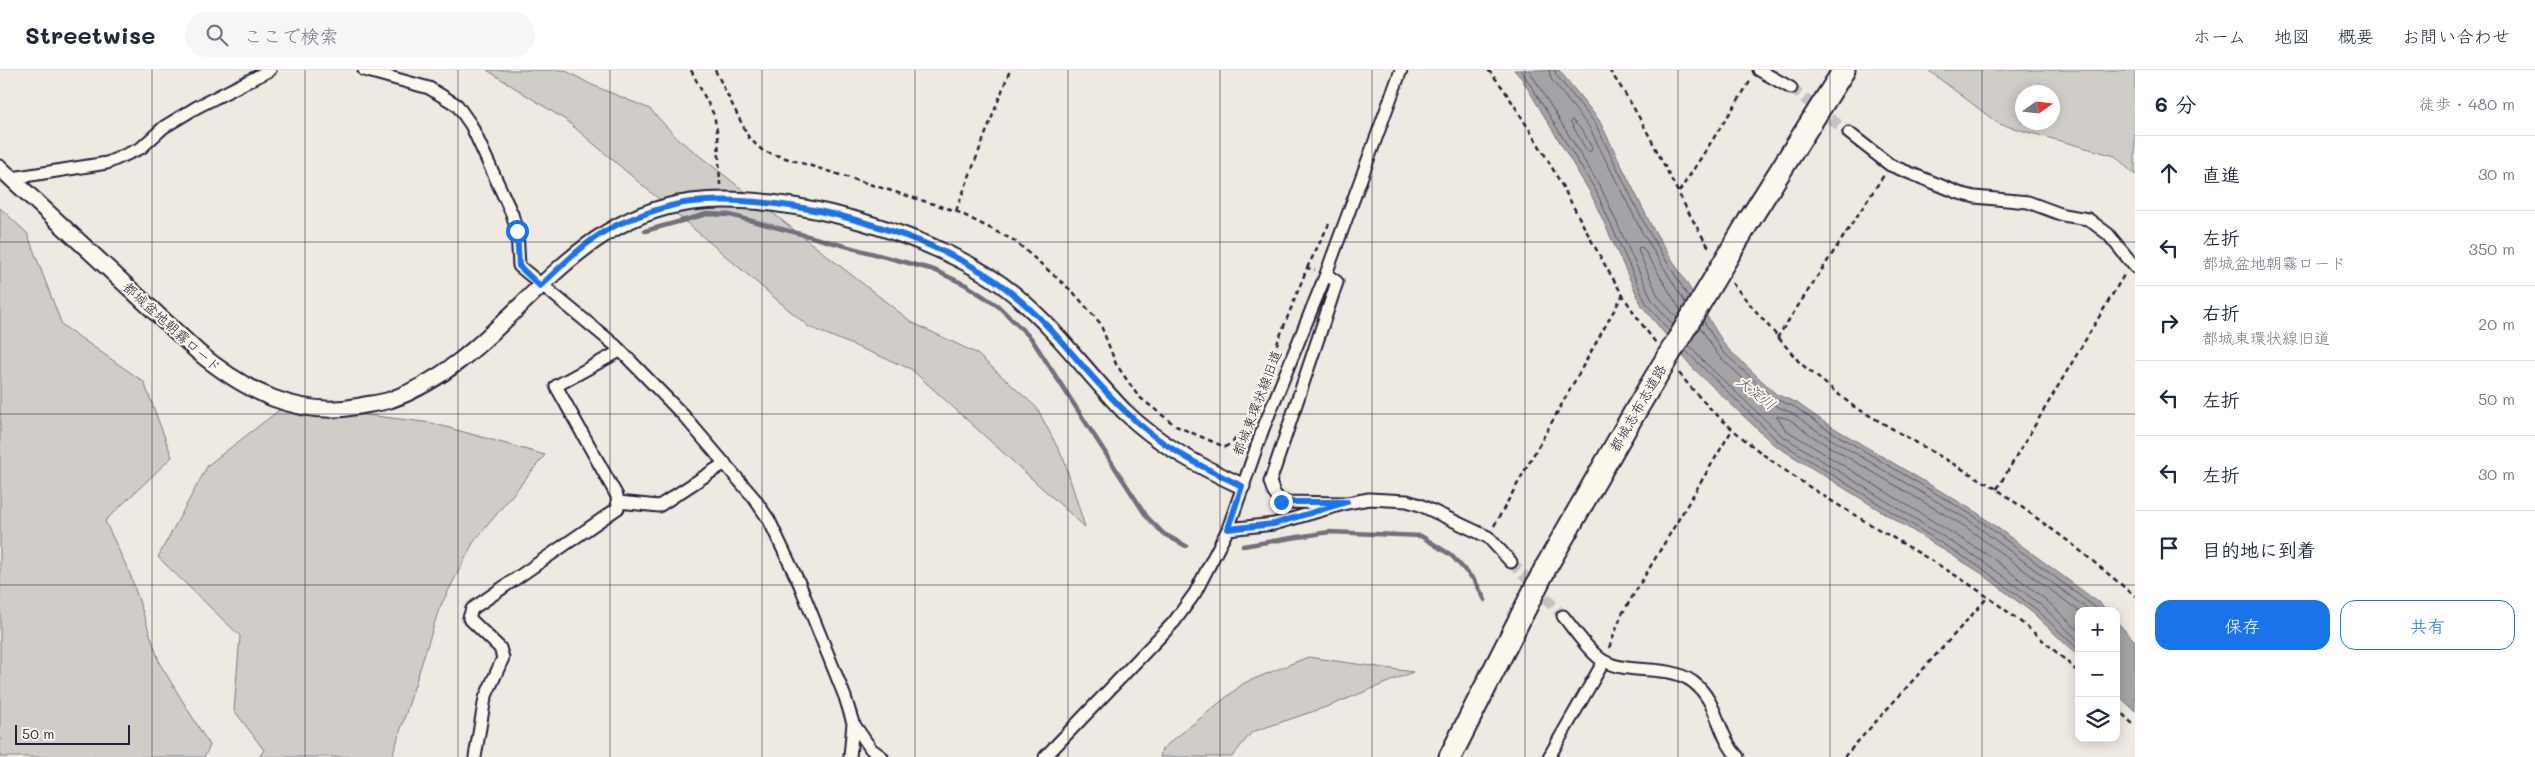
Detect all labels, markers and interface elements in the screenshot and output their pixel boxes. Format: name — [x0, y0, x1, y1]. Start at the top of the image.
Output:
search box — [185, 12, 535, 57]
text: Streetwise — [25, 19, 155, 50]
icon: search — [203, 21, 231, 49]
text: ここで検索 — [243, 23, 338, 48]
text: ホーム — [2193, 24, 2246, 48]
text: 地図 — [2274, 24, 2310, 48]
text: 概要 — [2338, 24, 2374, 48]
text: お問い合わせ — [2402, 24, 2510, 48]
north arrow — [2015, 85, 2060, 130]
text: 6 分 — [2155, 90, 2196, 117]
text: 徒歩 · 480 m — [2419, 93, 2515, 114]
icon: ahead — [2155, 159, 2183, 187]
text: 直進 — [2202, 162, 2240, 187]
text: 30 m — [2478, 163, 2515, 184]
route start — [506, 220, 529, 243]
text: 左折 — [2202, 225, 2240, 250]
icon: left — [2155, 234, 2183, 262]
text: 350 m — [2469, 238, 2515, 259]
text: 都城盆地朝霧ロード — [2202, 252, 2346, 273]
street label: 都城盆地朝霧ロード — [119, 277, 226, 376]
text: 右折 — [2202, 300, 2240, 325]
icon: right — [2155, 309, 2183, 337]
text: 20 m — [2478, 313, 2515, 334]
text: 都城東環状線旧道 — [2202, 327, 2330, 348]
street label: 都城東環状線旧道 — [1228, 347, 1285, 459]
street label: 都城志布志道路 — [1605, 361, 1670, 455]
water label: 大淀川 — [1733, 370, 1781, 414]
icon: left — [2155, 384, 2183, 412]
text: 左折 — [2202, 387, 2240, 412]
text: 50 m — [2478, 388, 2515, 409]
icon: left — [2155, 459, 2183, 487]
text: 左折 — [2202, 462, 2240, 487]
text: 30 m — [2478, 463, 2515, 484]
route end — [1270, 491, 1293, 514]
icon: arrive — [2155, 534, 2183, 562]
text: 目的地に到着 — [2202, 537, 2316, 562]
button: 保存 — [2155, 600, 2330, 650]
button: 共有 — [2340, 600, 2515, 650]
map controls — [2075, 607, 2120, 742]
button: + — [2075, 607, 2120, 652]
button: − — [2075, 652, 2120, 697]
button: layers — [2075, 697, 2120, 742]
scale bar — [15, 722, 130, 745]
text: 50 m — [22, 724, 54, 743]

